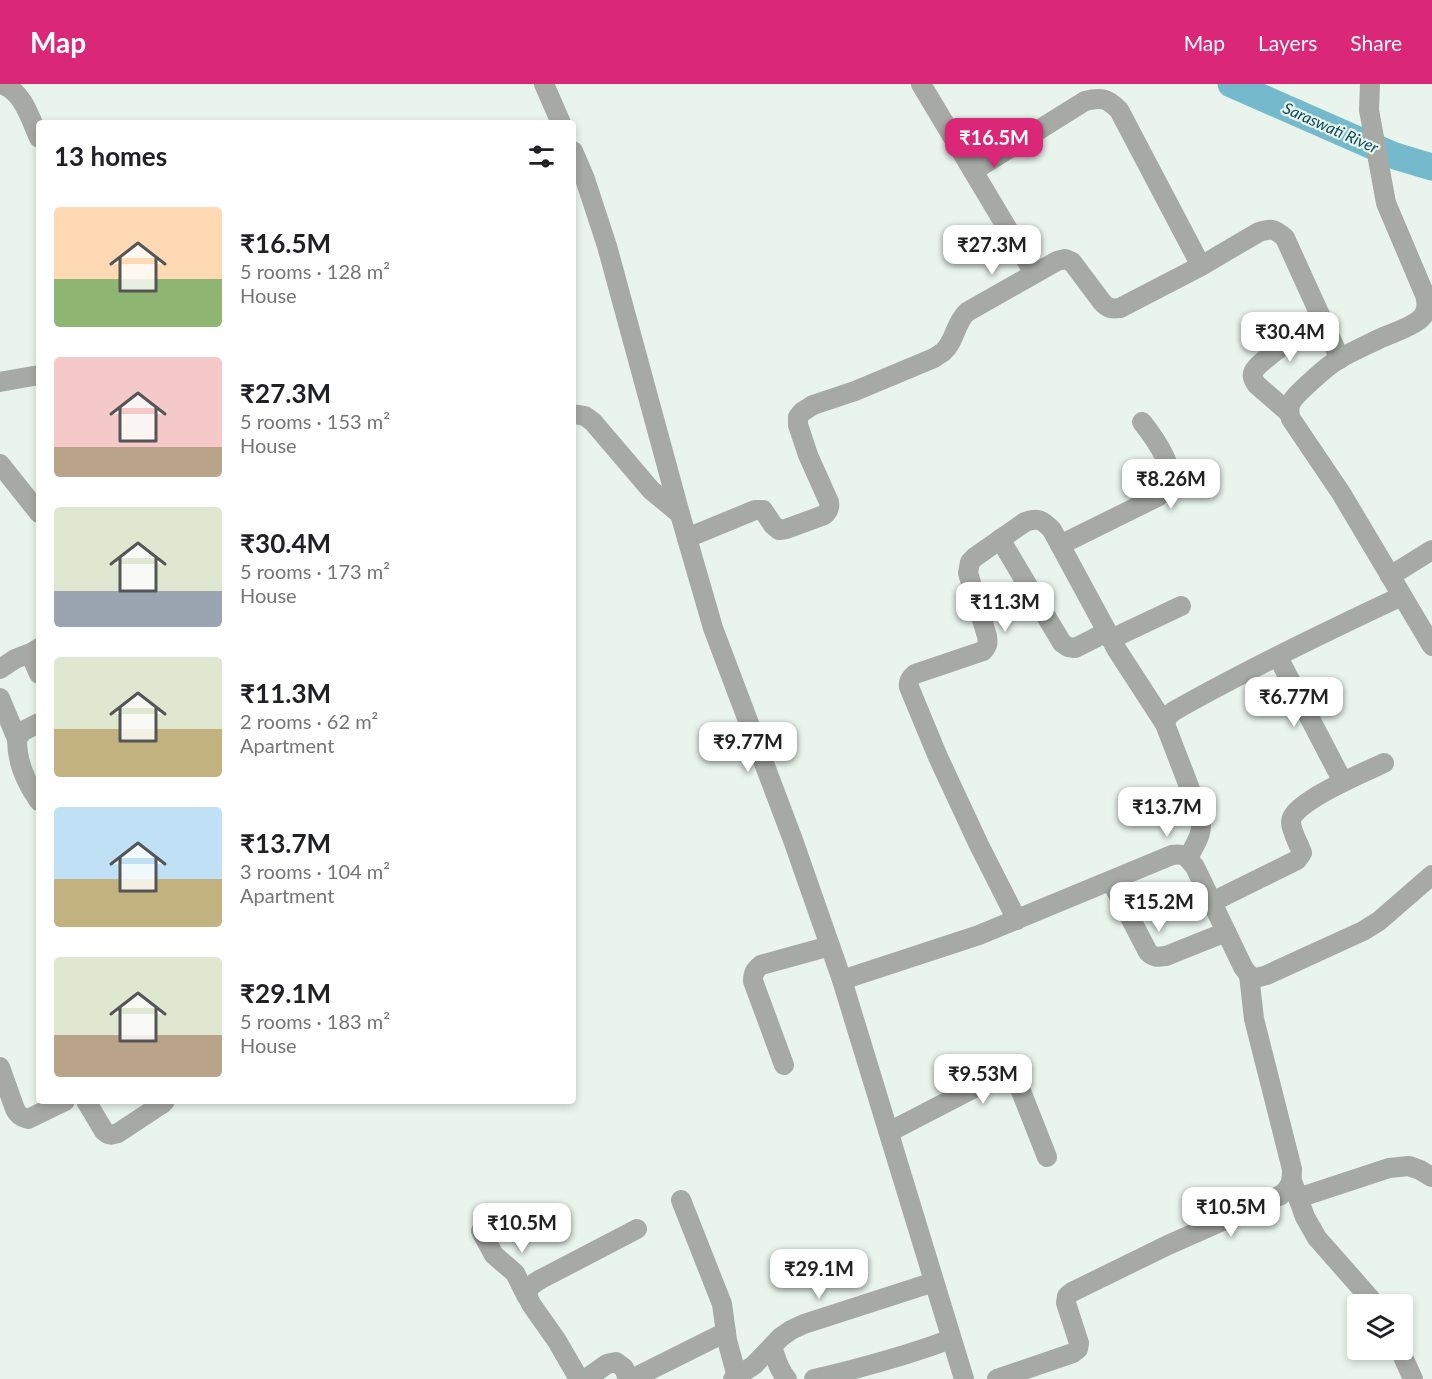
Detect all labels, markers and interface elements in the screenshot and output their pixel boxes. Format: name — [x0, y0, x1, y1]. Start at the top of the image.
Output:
text: Map — [30, 25, 86, 59]
text: Map — [1184, 30, 1225, 55]
text: Layers — [1258, 30, 1317, 55]
text: Share — [1350, 30, 1402, 55]
water label: Saraswati River — [1281, 98, 1382, 157]
pin: ₹16.5M — [945, 118, 1043, 169]
text: ₹16.5M — [959, 125, 1029, 149]
text: 13 homes — [54, 140, 167, 172]
icon: filters — [525, 140, 558, 173]
pin: ₹27.3M — [943, 225, 1041, 276]
text: ₹16.5M — [240, 227, 331, 259]
icon: home — [102, 231, 174, 303]
text: ₹27.3M — [957, 232, 1027, 256]
text: 5 rooms · 128 m² — [240, 259, 390, 283]
text: House — [240, 283, 297, 307]
pin: ₹30.4M — [1241, 312, 1339, 363]
text: ₹30.4M — [1255, 319, 1325, 343]
text: ₹27.3M — [240, 377, 331, 409]
icon: home — [102, 381, 174, 453]
text: 5 rooms · 153 m² — [240, 409, 390, 433]
text: House — [240, 433, 297, 457]
pin: ₹8.26M — [1122, 459, 1220, 510]
text: ₹8.26M — [1136, 466, 1206, 490]
text: ₹30.4M — [240, 527, 331, 559]
icon: home — [102, 531, 174, 603]
text: 5 rooms · 173 m² — [240, 559, 390, 583]
pin: ₹11.3M — [956, 582, 1054, 633]
text: House — [240, 583, 297, 607]
text: ₹11.3M — [970, 589, 1040, 613]
text: ₹11.3M — [240, 677, 331, 709]
pin: ₹6.77M — [1245, 677, 1343, 728]
icon: home — [102, 681, 174, 753]
text: ₹6.77M — [1259, 684, 1329, 708]
text: 2 rooms · 62 m² — [240, 709, 378, 733]
pin: ₹9.77M — [699, 722, 797, 773]
text: ₹9.77M — [713, 729, 783, 753]
text: Apartment — [240, 733, 334, 757]
pin: ₹13.7M — [1118, 787, 1216, 838]
text: ₹13.7M — [1132, 794, 1202, 818]
text: ₹13.7M — [240, 827, 331, 859]
icon: home — [102, 831, 174, 903]
text: 3 rooms · 104 m² — [240, 859, 390, 883]
pin: ₹15.2M — [1110, 882, 1208, 933]
text: Apartment — [240, 883, 334, 907]
text: ₹15.2M — [1124, 889, 1194, 913]
text: ₹29.1M — [240, 977, 331, 1009]
icon: home — [102, 981, 174, 1053]
text: 5 rooms · 183 m² — [240, 1009, 390, 1033]
text: House — [240, 1033, 297, 1057]
pin: ₹9.53M — [934, 1054, 1032, 1105]
text: ₹9.53M — [948, 1061, 1018, 1085]
pin: ₹10.5M — [1182, 1187, 1280, 1238]
text: ₹10.5M — [1196, 1194, 1266, 1218]
pin: ₹10.5M — [473, 1203, 571, 1254]
text: ₹10.5M — [487, 1210, 557, 1234]
pin: ₹29.1M — [770, 1249, 868, 1300]
text: ₹29.1M — [784, 1256, 854, 1280]
map controls — [1347, 1294, 1413, 1360]
button: layers — [1347, 1294, 1413, 1360]

